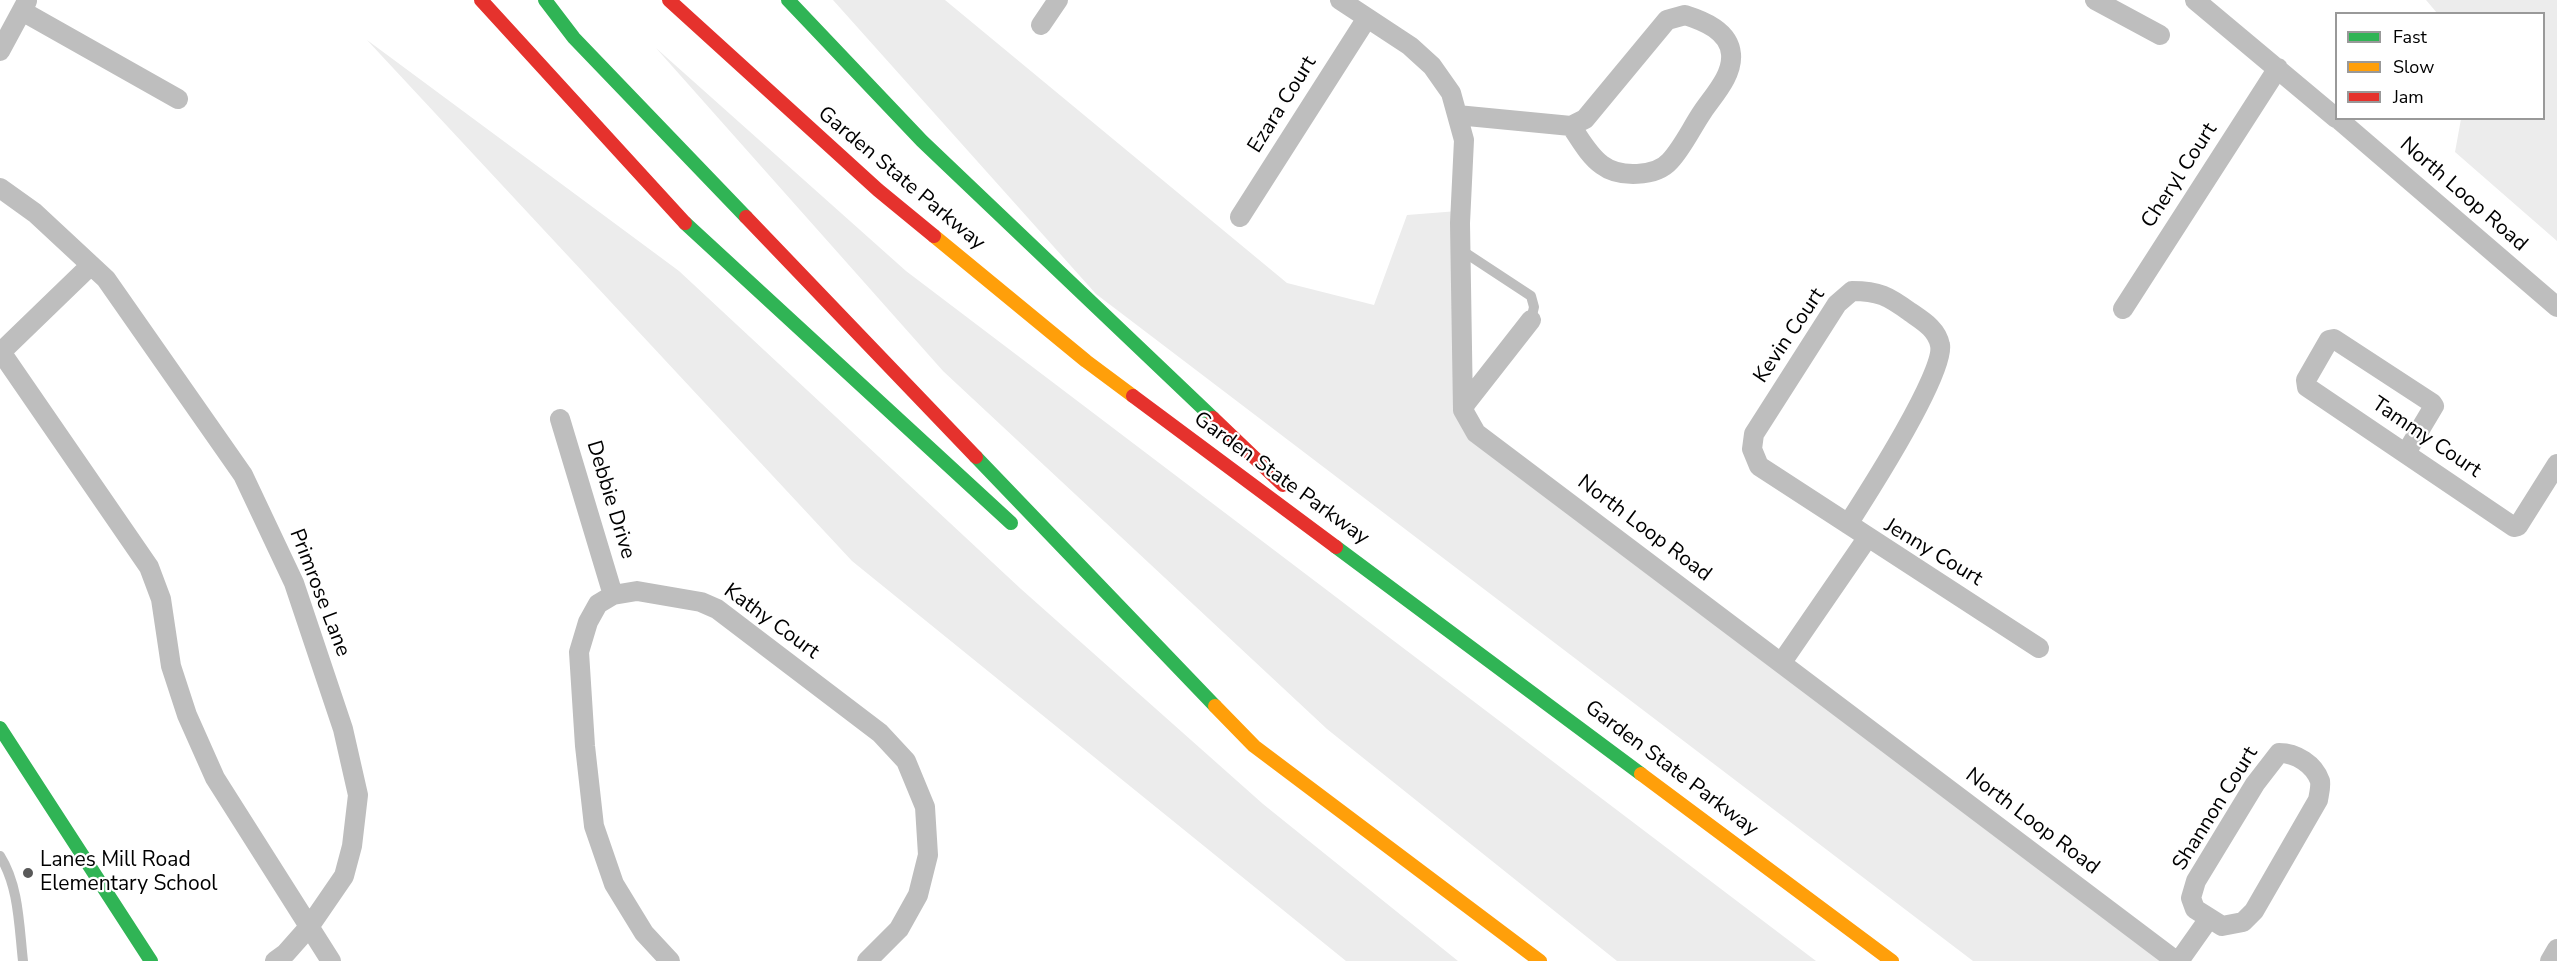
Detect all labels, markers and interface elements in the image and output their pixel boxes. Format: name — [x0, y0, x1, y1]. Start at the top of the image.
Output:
legend — [2335, 12, 2545, 120]
text: Fast — [2393, 25, 2427, 49]
street label: Ezara Court — [1243, 52, 1323, 158]
text: Slow — [2393, 55, 2434, 79]
text: Jam — [2393, 85, 2424, 109]
street label: Garden State Parkway — [812, 102, 990, 256]
street label: Cheryl Court — [2137, 119, 2223, 233]
street label: North Loop Road — [2394, 133, 2532, 257]
street label: Kevin Court — [1749, 284, 1831, 388]
street label: Tammy Court — [2367, 392, 2485, 484]
street label: Garden State Parkway — [1188, 407, 1374, 551]
street label: Debbie Drive — [580, 438, 640, 562]
street label: North Loop Road — [1572, 470, 1716, 588]
street label: Jenny Court — [1879, 514, 1987, 592]
street label: Primrose Lane — [283, 526, 355, 660]
street label: Kathy Court — [718, 579, 824, 665]
street label: Garden State Parkway — [1579, 696, 1763, 842]
street label: Shannon Court — [2168, 742, 2264, 876]
street label: North Loop Road — [1960, 763, 2104, 881]
place label: Lanes Mill Road Elementary School — [40, 848, 218, 898]
marker: Lanes Mill Road Elementary School — [21, 866, 35, 880]

